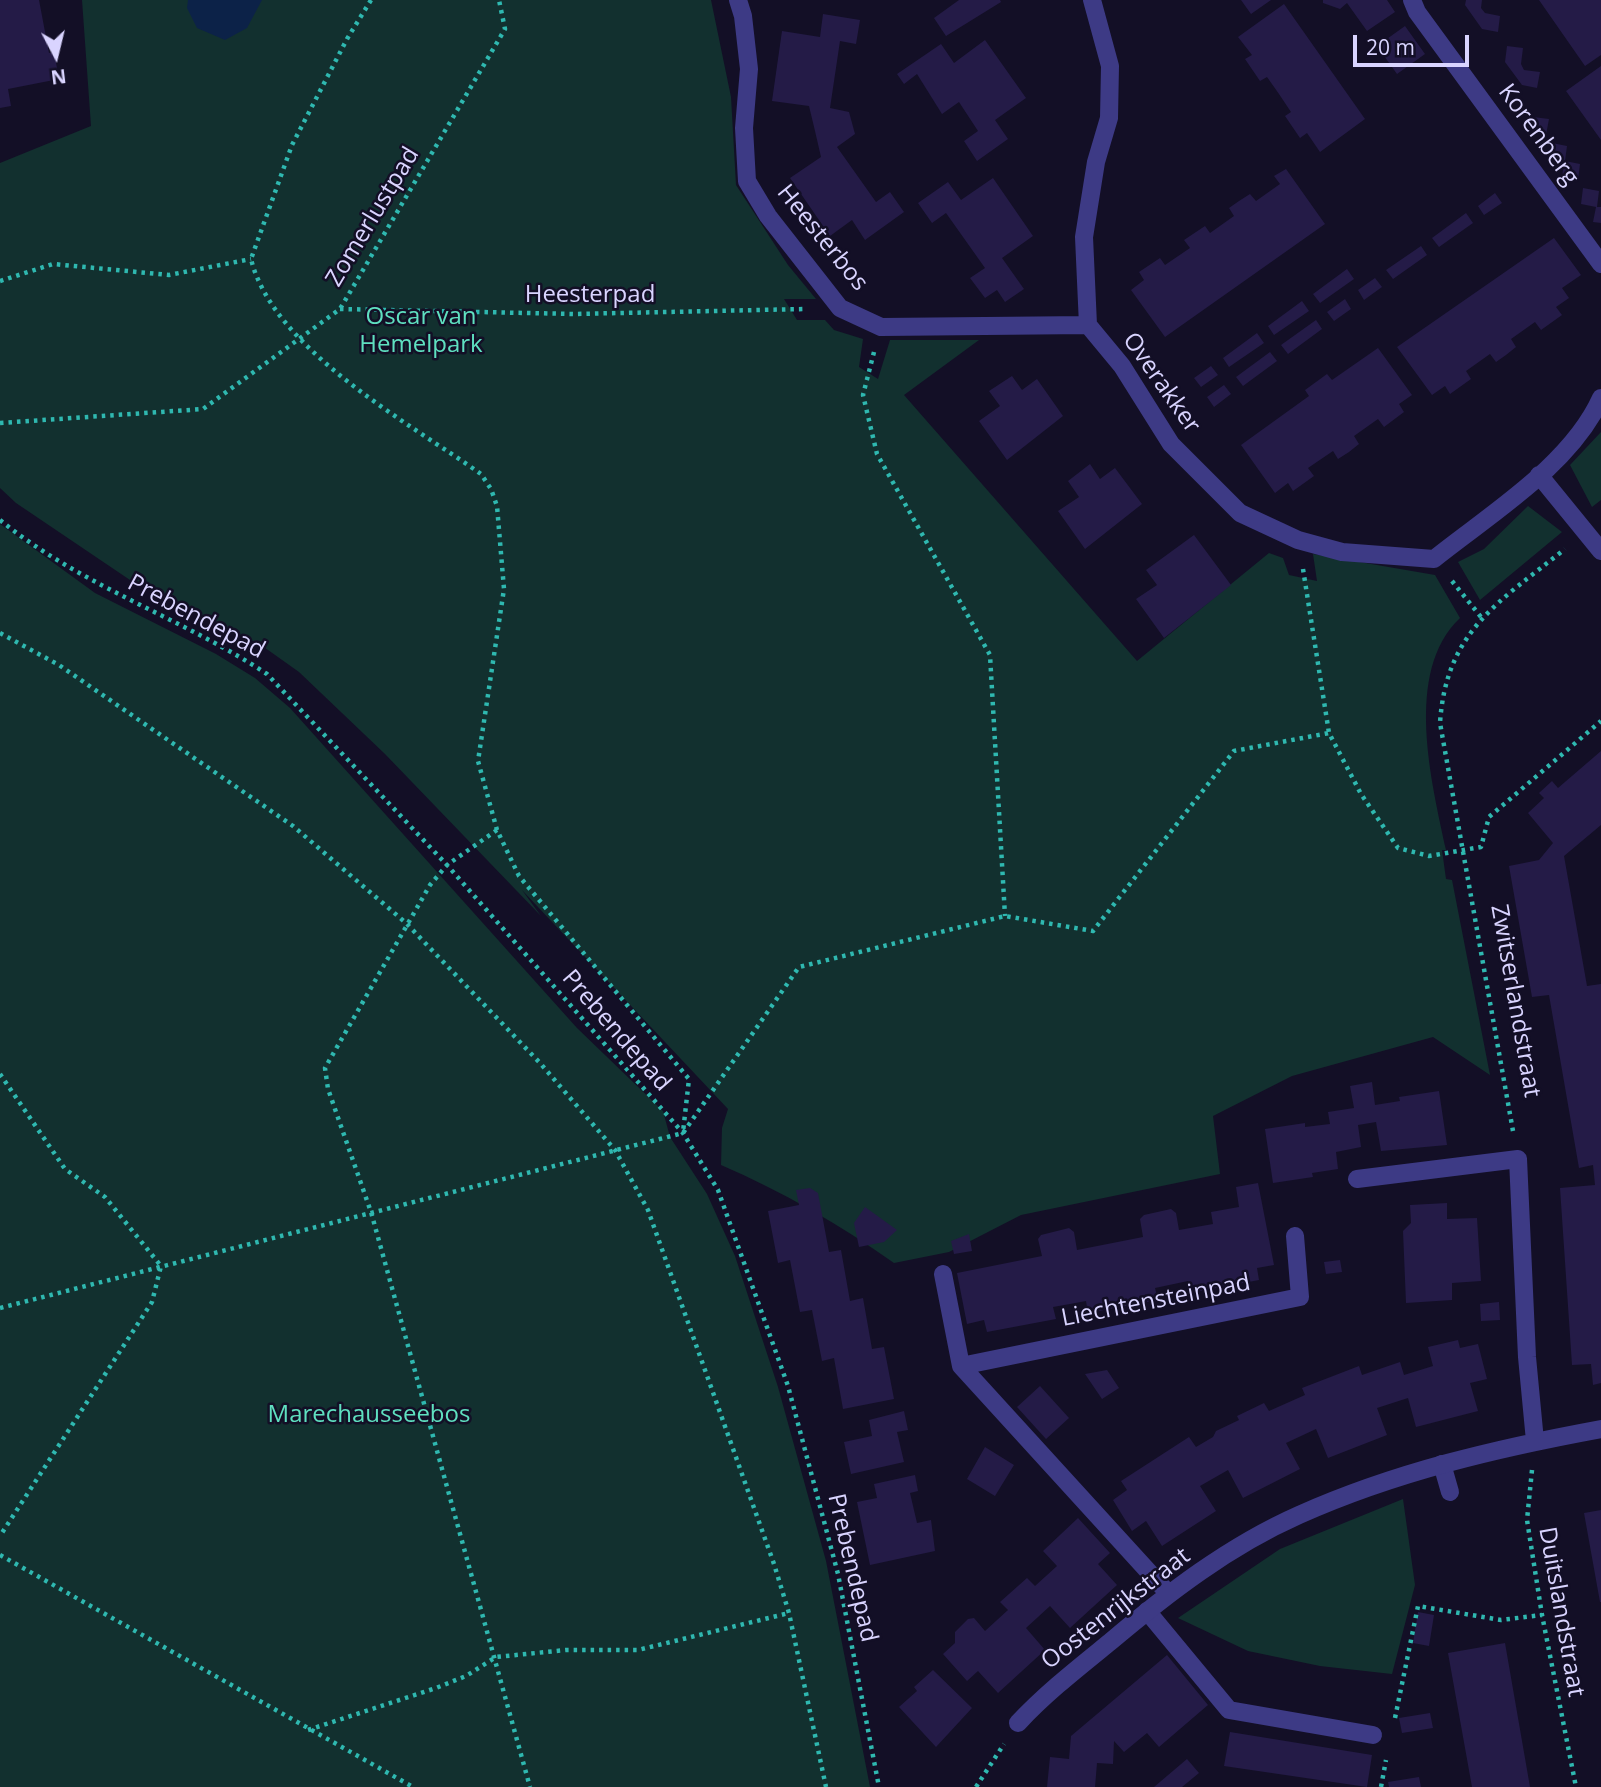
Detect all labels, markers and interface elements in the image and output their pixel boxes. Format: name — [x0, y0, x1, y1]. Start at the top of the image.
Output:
north arrow — [21, 21, 91, 91]
scale bar — [1356, 21, 1472, 65]
text: 20 m — [1366, 33, 1415, 61]
text: N — [49, 63, 68, 91]
street label: Korenberg — [1492, 79, 1584, 191]
street label: Zomerlustpad — [320, 142, 426, 292]
street label: Heesterbos — [770, 179, 874, 297]
street label: Heesterpad — [525, 281, 655, 309]
park label: Oscar van Hemelpark — [359, 303, 483, 359]
street label: Overakker — [1116, 327, 1206, 439]
street label: Prebendepad — [122, 569, 270, 665]
street label: Zwitserlandstraat — [1484, 902, 1546, 1100]
street label: Prebendepad — [555, 964, 677, 1098]
street label: Liechtensteinpad — [1059, 1269, 1253, 1333]
park label: Marechausseebos — [268, 1401, 470, 1429]
street label: Prebendepad — [821, 1491, 883, 1645]
street label: Duitslandstraat — [1532, 1525, 1590, 1699]
street label: Oostenrijkstraat — [1036, 1542, 1196, 1676]

